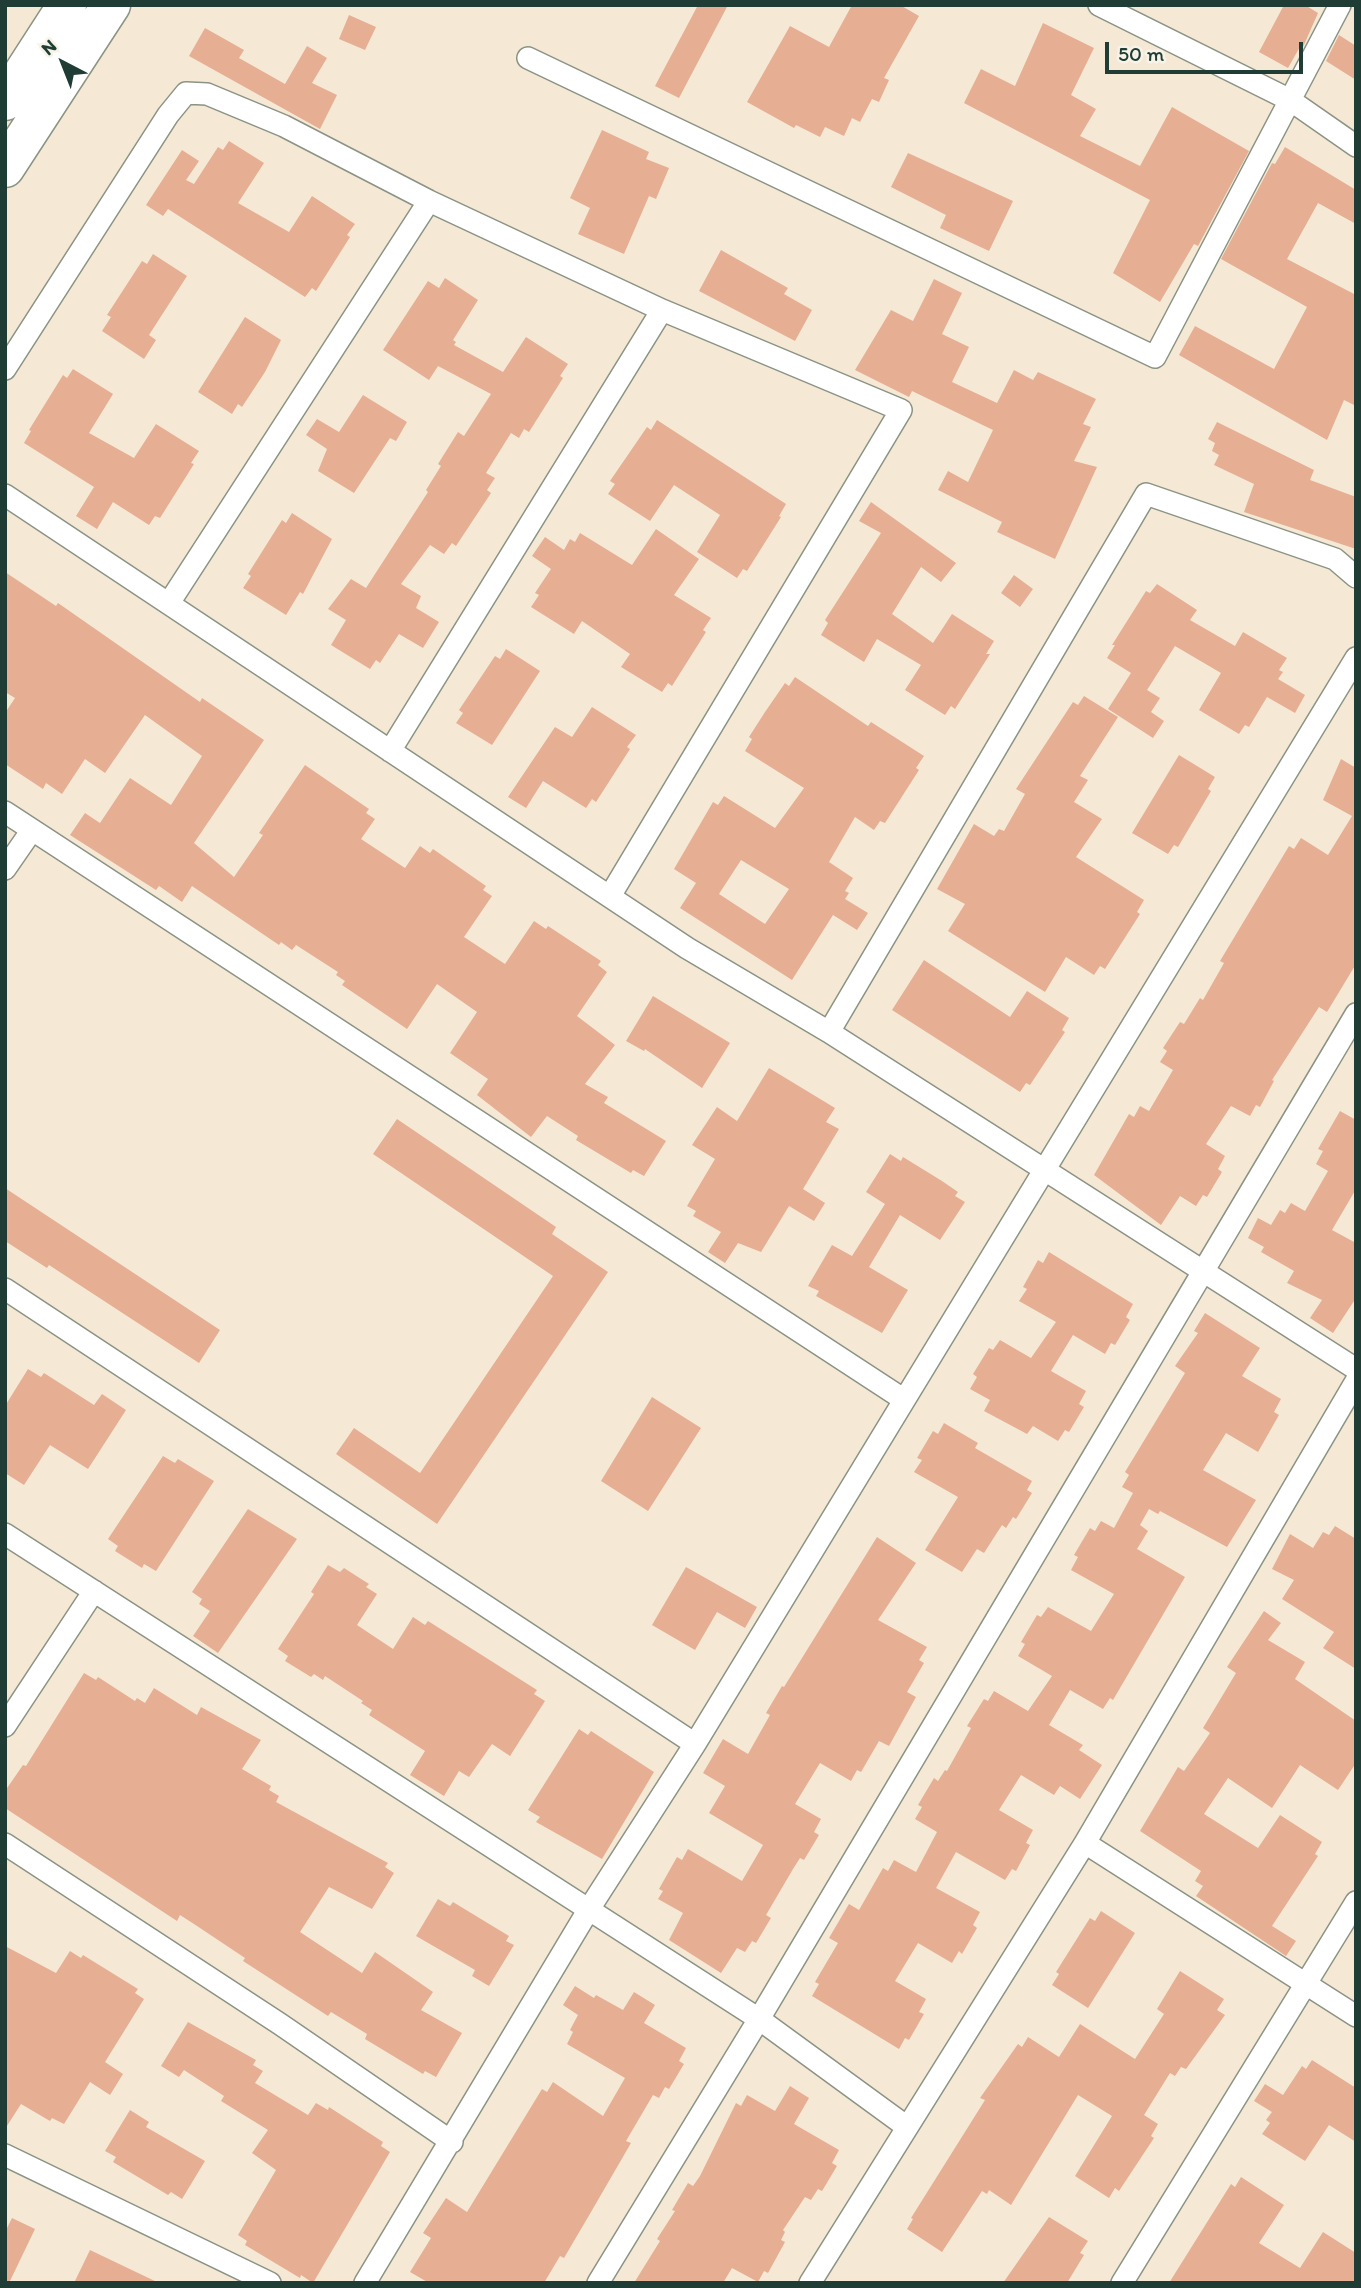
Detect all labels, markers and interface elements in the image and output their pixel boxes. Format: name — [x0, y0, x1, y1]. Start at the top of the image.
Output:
north arrow — [28, 28, 98, 98]
scale bar — [1109, 28, 1307, 72]
text: N — [36, 34, 61, 60]
text: 50 m — [1118, 41, 1164, 66]

